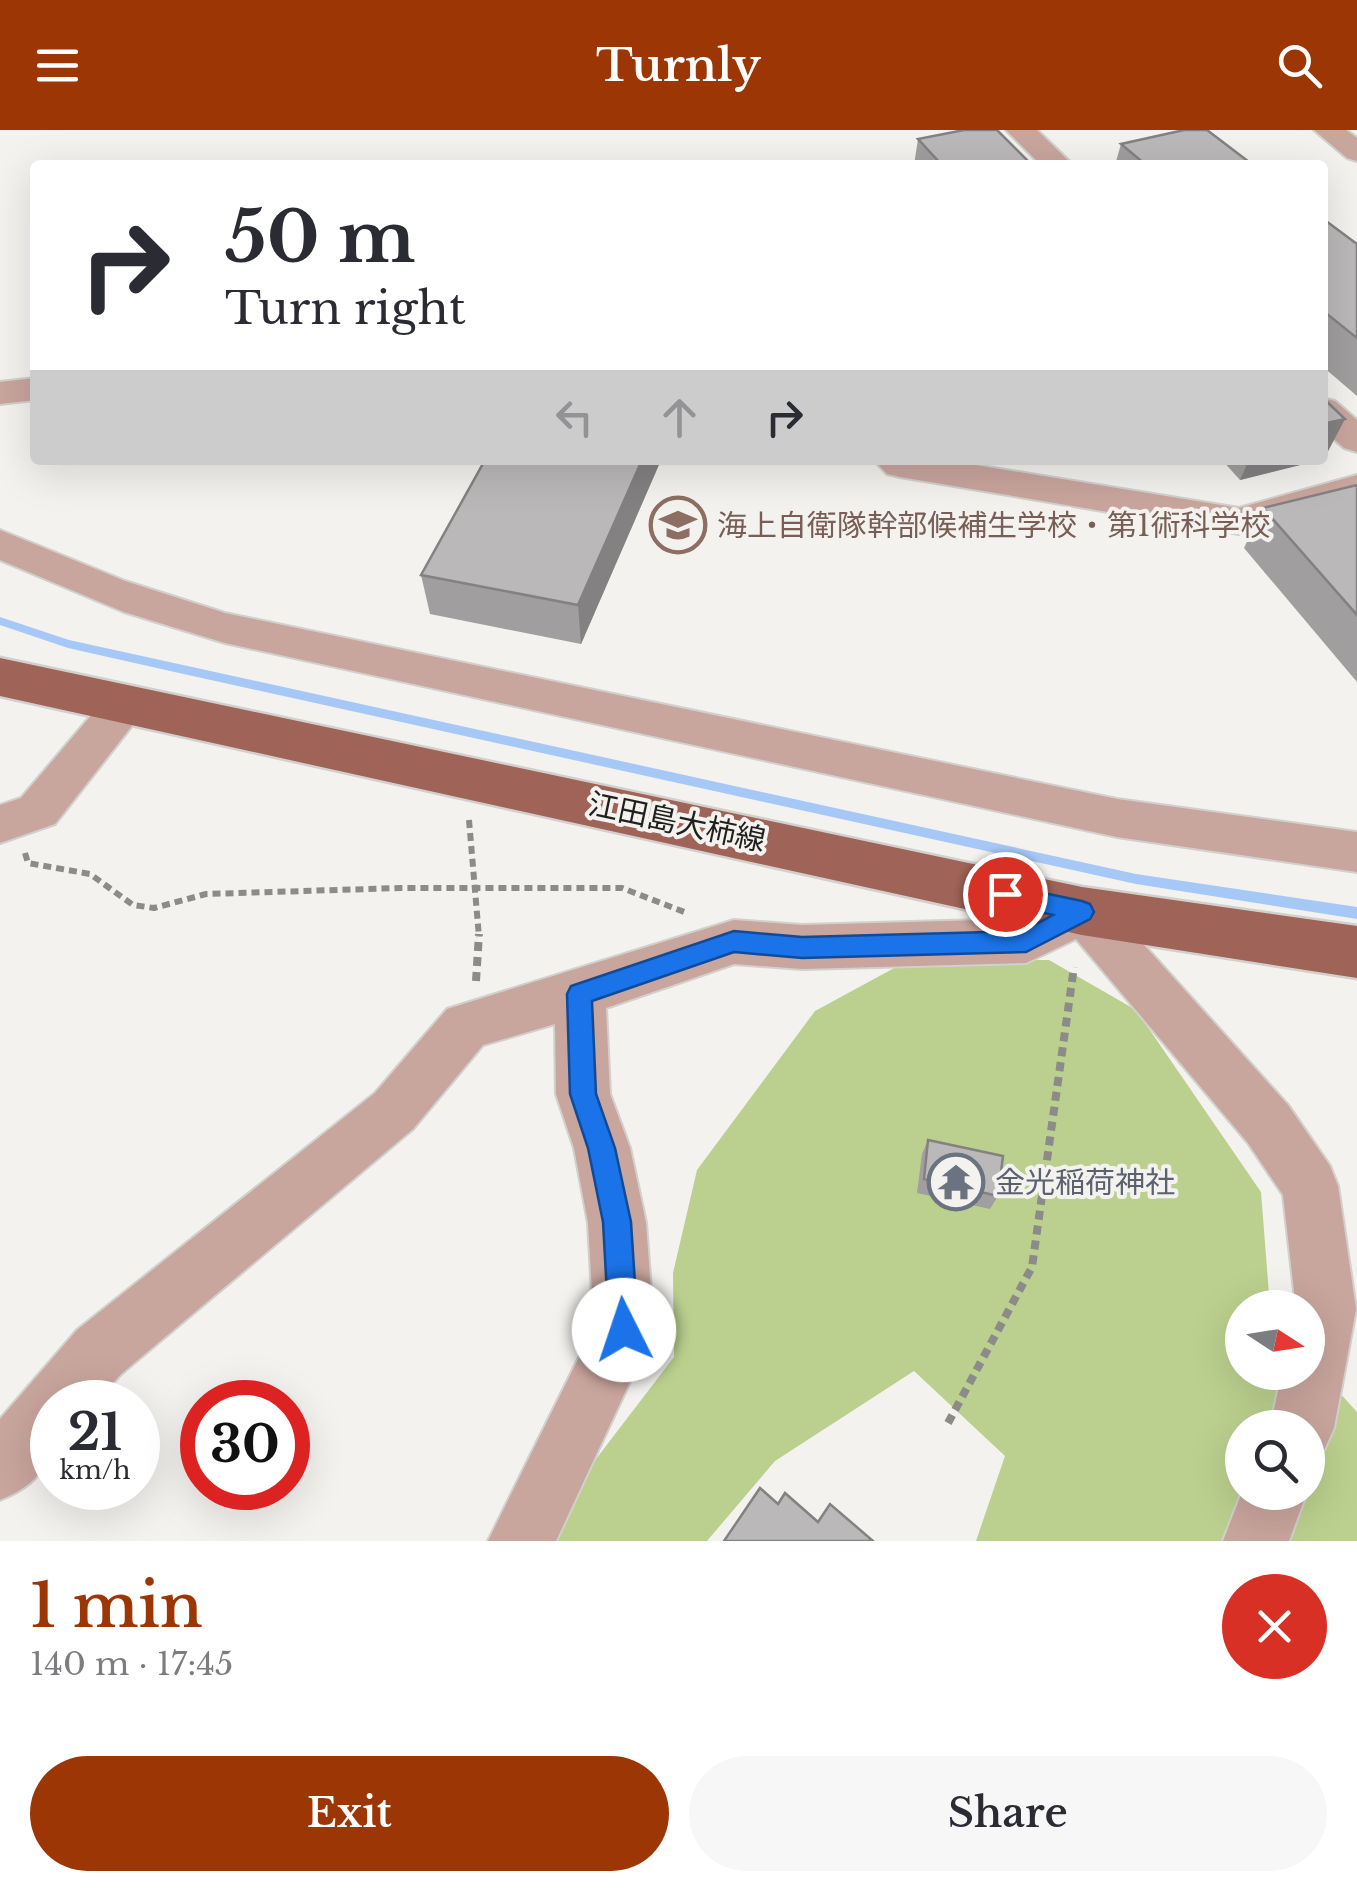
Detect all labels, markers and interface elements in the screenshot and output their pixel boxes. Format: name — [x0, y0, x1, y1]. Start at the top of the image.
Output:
text: Turnly — [596, 37, 761, 93]
icon: menu — [30, 38, 85, 93]
icon: search — [1272, 38, 1327, 93]
text: 50 m — [225, 194, 416, 281]
icon: right — [60, 200, 190, 330]
text: Turn right — [225, 280, 466, 336]
icon: left — [547, 390, 602, 445]
icon: ahead — [652, 390, 707, 445]
icon: right — [757, 390, 812, 445]
school or university icon: 海上自衛隊幹部候補生学校・第1術科学校 — [648, 495, 708, 555]
place label: 海上自衛隊幹部候補生学校・第1術科学校 — [717, 507, 1270, 544]
street label: 江田島大柿線 — [585, 785, 769, 859]
pin — [963, 852, 1048, 937]
icon: arrive — [978, 867, 1033, 922]
temple icon: 金光稲荷神社 — [926, 1152, 986, 1212]
place label: 金光稲荷神社 — [995, 1164, 1175, 1201]
position arrow — [572, 1278, 676, 1382]
north arrow — [1225, 1290, 1325, 1390]
map controls — [1225, 1290, 1325, 1510]
speed limit sign: 30 — [180, 1380, 310, 1510]
text: 21 — [68, 1401, 122, 1464]
button: search — [1225, 1410, 1325, 1510]
text: km/h — [60, 1455, 130, 1486]
text: 1 min — [30, 1569, 203, 1643]
button: close — [1222, 1574, 1327, 1679]
text: 140 m · 17:45 — [30, 1644, 233, 1684]
button: Exit — [30, 1756, 669, 1871]
button: Share — [689, 1756, 1327, 1871]

